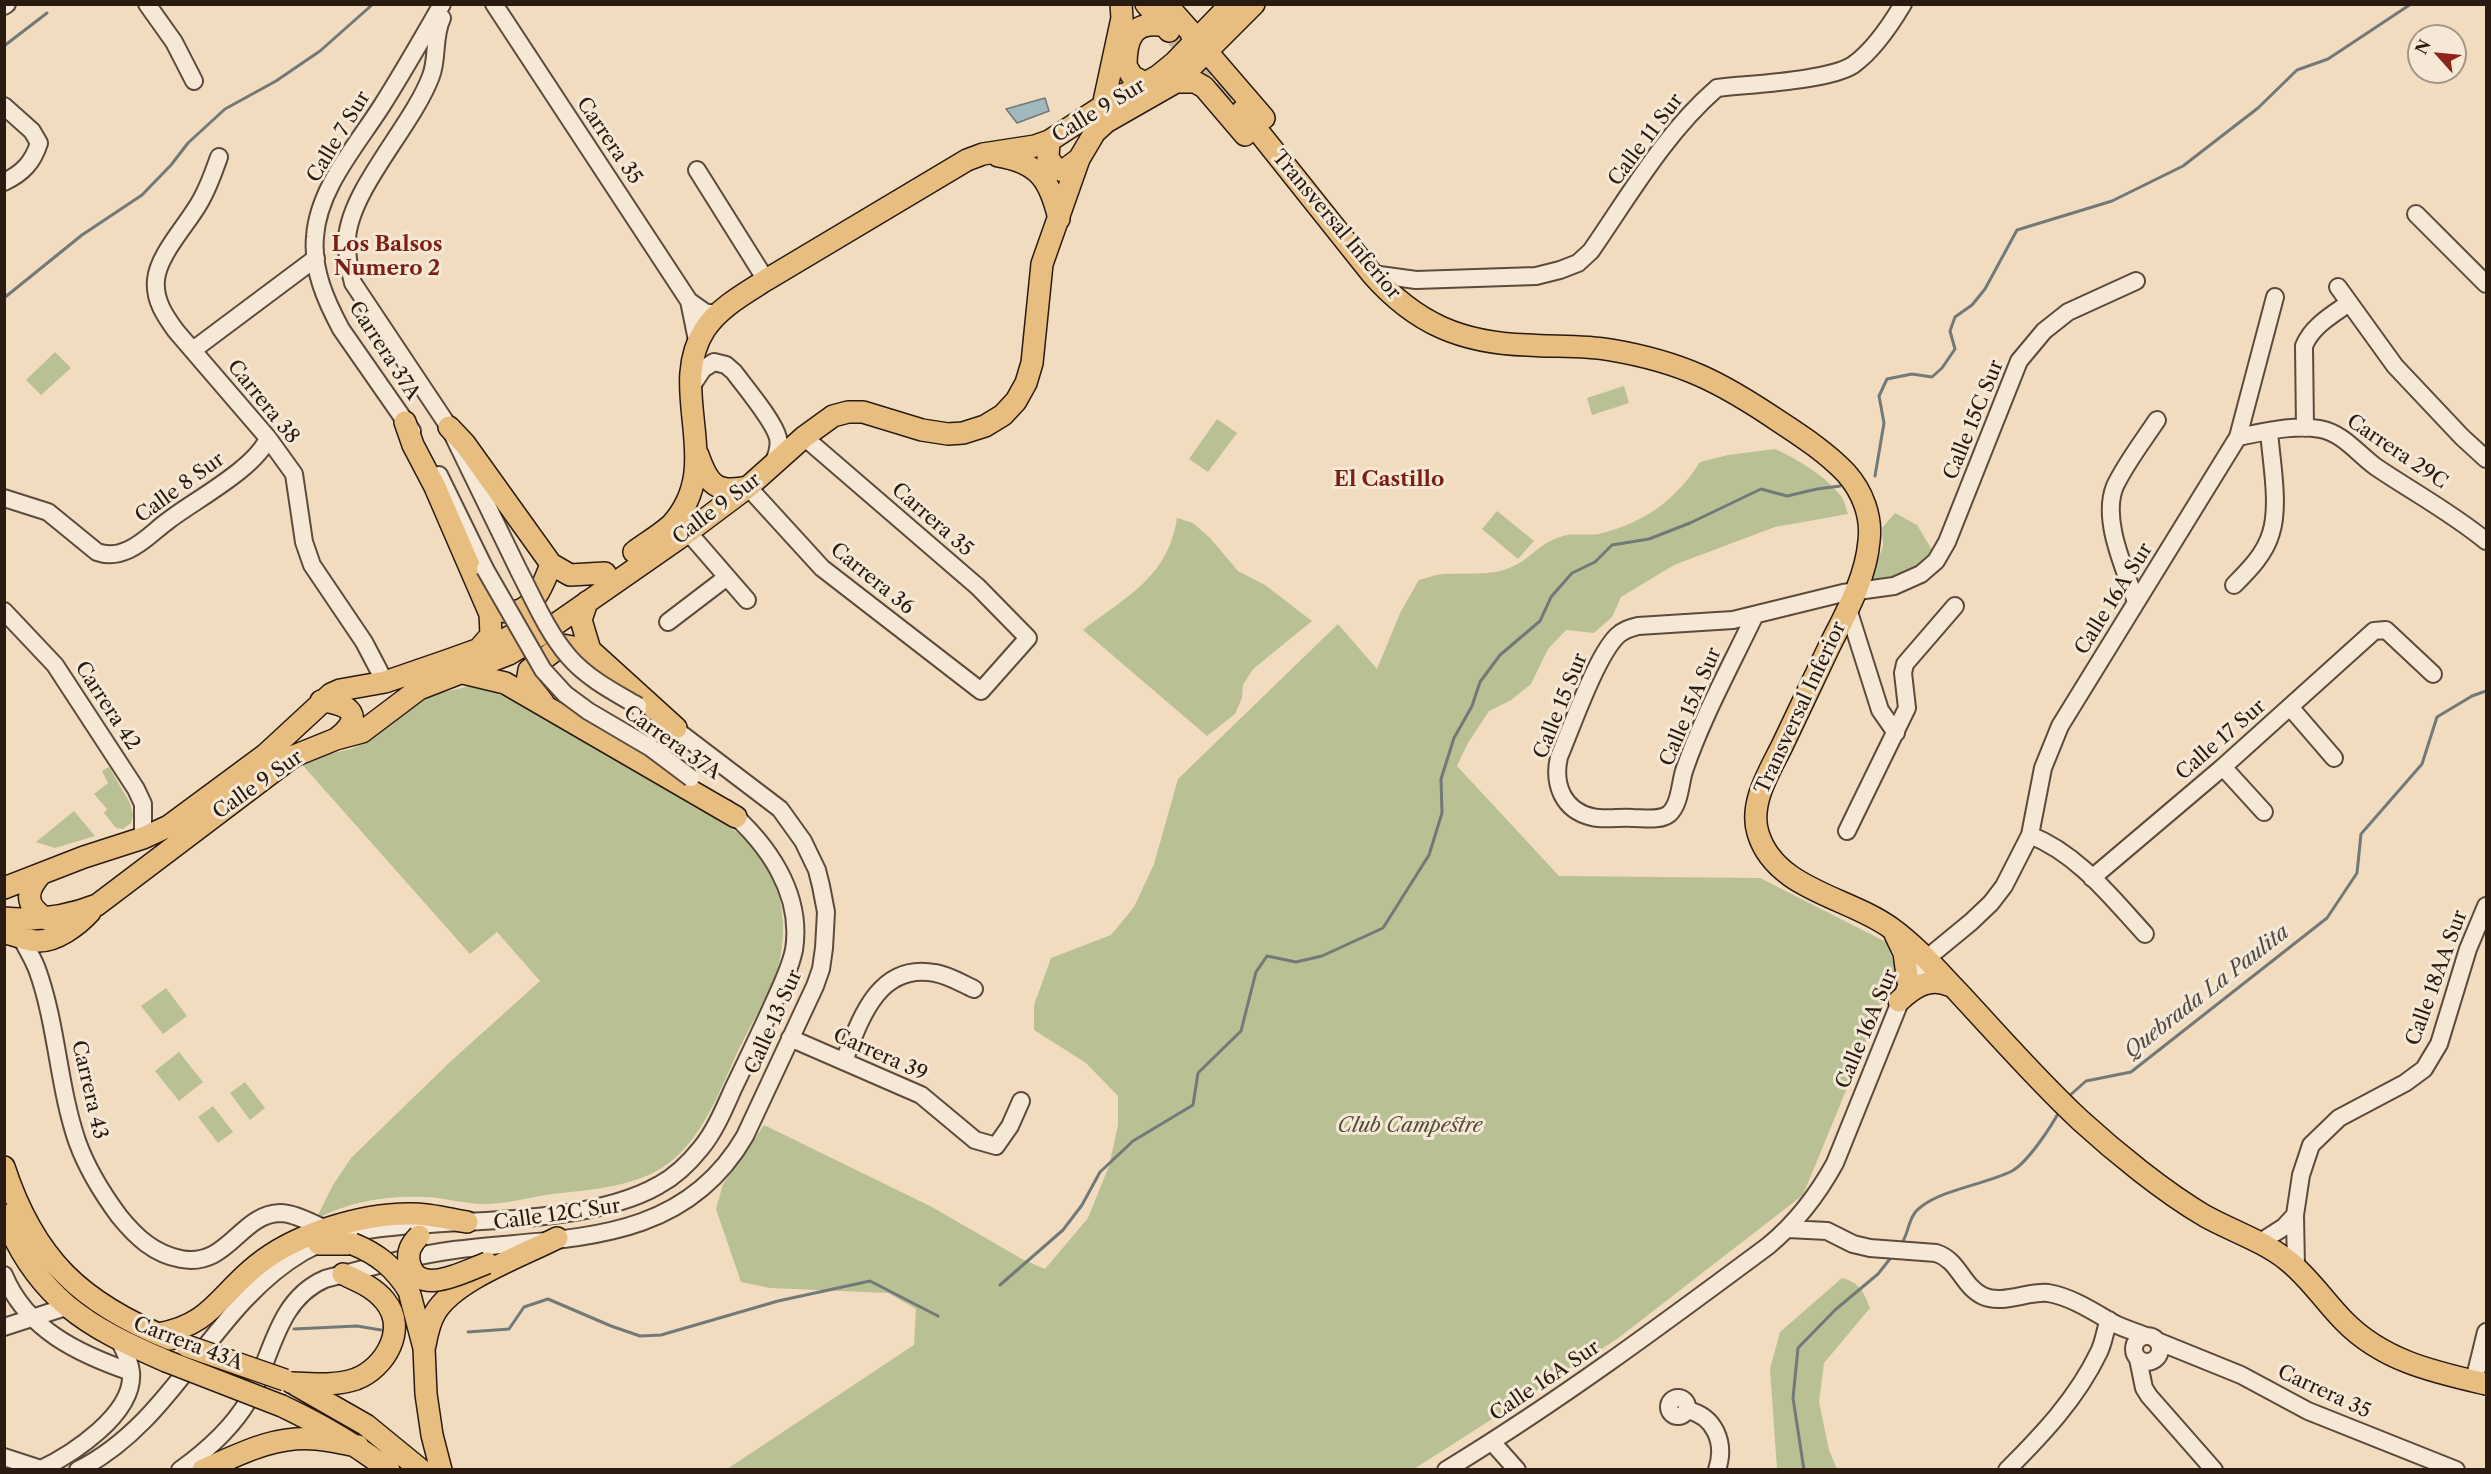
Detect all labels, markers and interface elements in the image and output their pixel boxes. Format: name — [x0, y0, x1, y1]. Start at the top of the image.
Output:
north arrow — [2407, 24, 2467, 84]
text: N — [2411, 36, 2435, 57]
street label: Calle 9 Sur — [1048, 74, 1150, 148]
street label: Calle 7 Sur — [302, 87, 376, 187]
street label: Calle 11 Sur — [1604, 89, 1688, 191]
street label: Carrera 35 — [571, 93, 647, 189]
street label: Transversal Inferior — [1267, 145, 1405, 305]
district label: Los Balsos Numero 2 — [332, 232, 442, 282]
street label: Carrera 37A — [343, 297, 425, 405]
street label: Carrera 38 — [222, 355, 304, 449]
street label: Calle 15C Sur — [1939, 357, 2009, 483]
street label: Carrera 29C — [2342, 409, 2452, 495]
street label: Calle 8 Sur — [131, 448, 229, 528]
district label: El Castillo — [1334, 467, 1444, 493]
street label: Calle 9 Sur — [668, 468, 766, 550]
street label: Carrera 35 — [886, 478, 978, 562]
street label: Carrera 36 — [825, 538, 919, 620]
street label: Calle 16A Sur — [2070, 539, 2158, 659]
street label: Transversal Inferior — [1751, 618, 1851, 798]
street label: Calle 15A Sur — [1655, 644, 1727, 770]
street label: Calle 15 Sur — [1529, 650, 1593, 762]
street label: Carrera 42 — [69, 657, 145, 755]
street label: Calle 17 Sur — [2171, 695, 2271, 785]
street label: Carrera 37A — [619, 701, 725, 785]
street label: Calle 9 Sur — [208, 745, 308, 825]
street label: Calle 18AA Sur — [2401, 907, 2473, 1049]
water label: Quebrada La Paulita — [2120, 920, 2294, 1064]
street label: Calle 13 Sur — [740, 966, 808, 1078]
street label: Calle 16A Sur — [1831, 966, 1903, 1092]
street label: Carrera 39 — [829, 1024, 931, 1086]
street label: Carrera 43 — [66, 1038, 112, 1142]
park label: Club Campestre — [1338, 1114, 1482, 1138]
street label: Calle 12C Sur — [492, 1194, 622, 1236]
street label: Carrera 43A — [130, 1312, 246, 1376]
street label: Calle 16A Sur — [1485, 1335, 1605, 1427]
street label: Carrera 35 — [2274, 1360, 2374, 1424]

